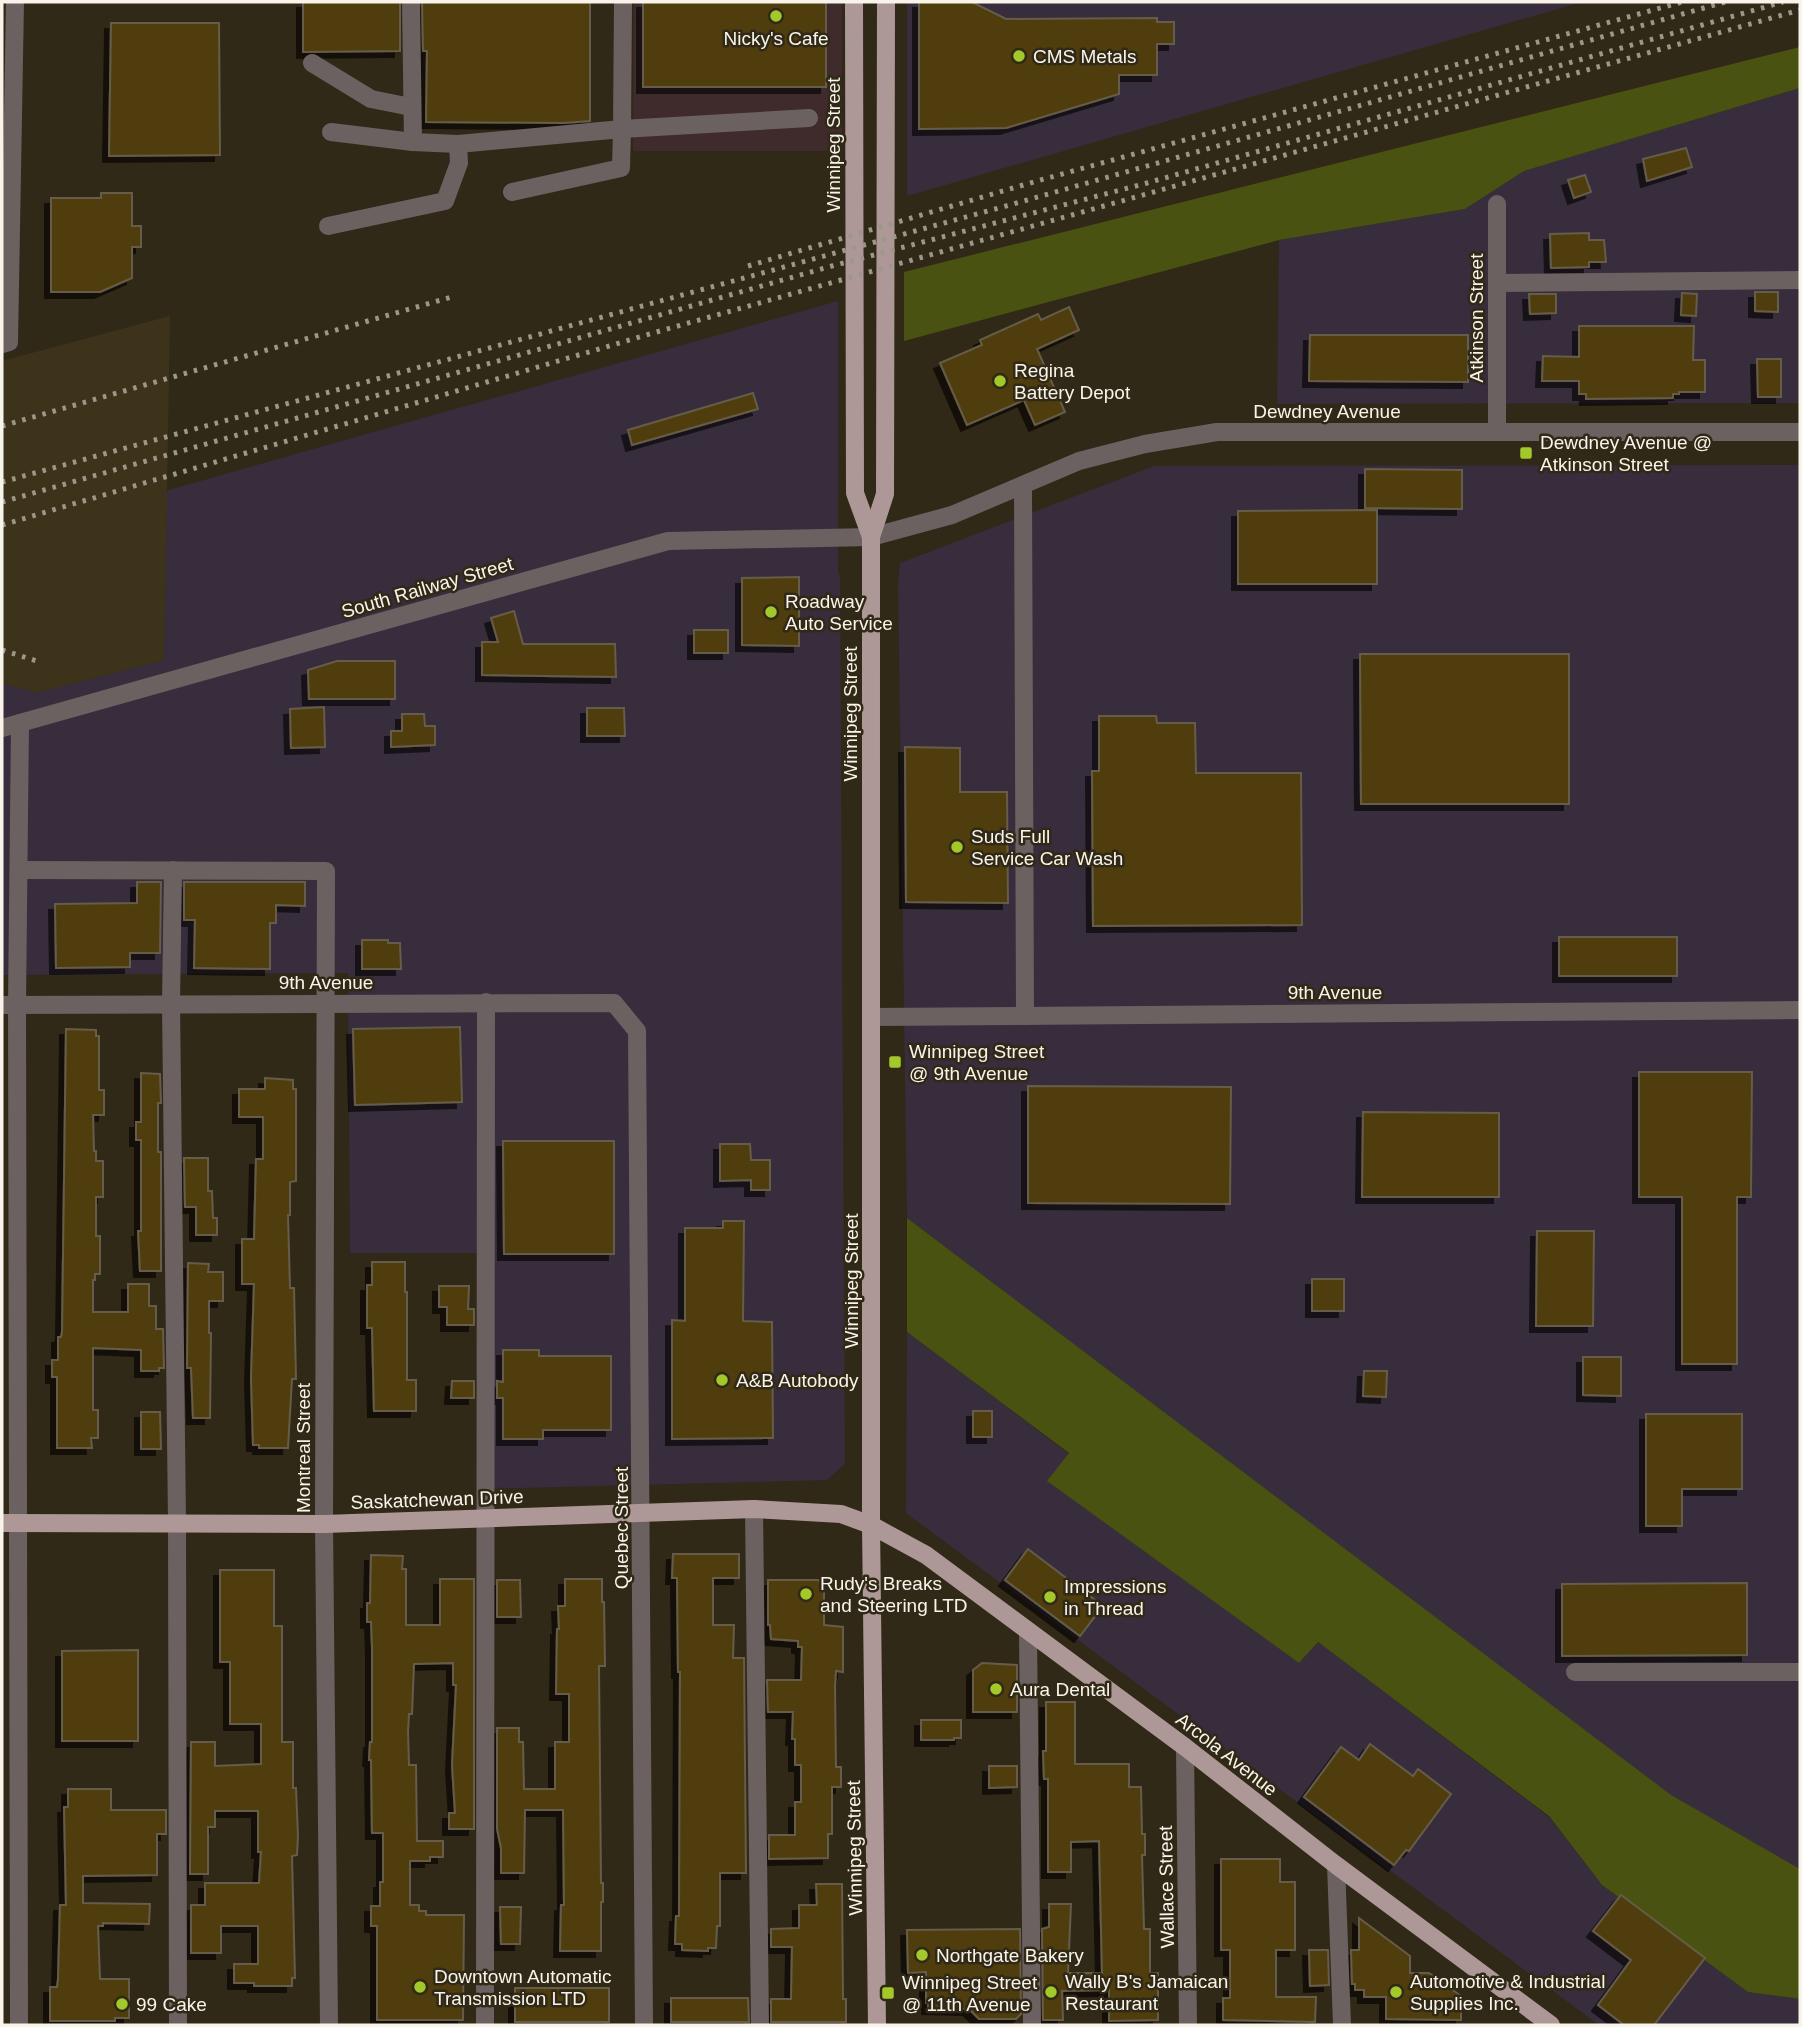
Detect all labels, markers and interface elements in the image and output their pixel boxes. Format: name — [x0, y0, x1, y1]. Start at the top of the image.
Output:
marker: Nicky's Cafe — [768, 8, 784, 24]
place label: Nicky's Cafe — [724, 28, 828, 49]
place label: CMS Metals — [1033, 46, 1136, 67]
marker: CMS Metals — [1011, 48, 1027, 64]
street label: Winnipeg Street — [823, 77, 844, 213]
street label: Atkinson Street — [1466, 253, 1487, 382]
place label: Regina Battery Depot — [1014, 360, 1131, 403]
marker: Regina Battery Depot — [992, 373, 1008, 389]
street label: Dewdney Avenue — [1253, 401, 1401, 422]
place label: Dewdney Avenue @ Atkinson Street — [1540, 432, 1712, 475]
marker: Dewdney Avenue @ Atkinson Street — [1518, 445, 1534, 461]
street label: South Railway Street — [339, 553, 516, 622]
place label: Roadway Auto Service — [785, 591, 893, 634]
marker: Roadway Auto Service — [763, 604, 779, 620]
street label: Winnipeg Street — [840, 646, 861, 782]
place label: Suds Full Service Car Wash — [971, 826, 1123, 869]
marker: Suds Full Service Car Wash — [949, 839, 965, 855]
street label: 9th Avenue — [279, 972, 373, 993]
street label: 9th Avenue — [1288, 982, 1382, 1003]
place label: Winnipeg Street @ 9th Avenue — [909, 1041, 1045, 1084]
marker: Winnipeg Street @ 9th Avenue — [887, 1054, 903, 1070]
street label: Winnipeg Street — [841, 1213, 862, 1349]
place label: A&B Autobody — [736, 1370, 859, 1391]
marker: A&B Autobody — [714, 1372, 730, 1388]
street label: Montreal Street — [293, 1382, 314, 1513]
street label: Quebec Street — [611, 1466, 632, 1589]
street label: Saskatchewan Drive — [350, 1486, 524, 1513]
place label: Rudy's Breaks and Steering LTD — [820, 1573, 968, 1616]
place label: Impressions in Thread — [1064, 1576, 1166, 1619]
marker: Rudy's Breaks and Steering LTD — [798, 1586, 814, 1602]
marker: Impressions in Thread — [1042, 1589, 1058, 1605]
place label: Aura Dental — [1010, 1679, 1110, 1700]
marker: Aura Dental — [988, 1681, 1004, 1697]
street label: Arcola Avenue — [1172, 1709, 1281, 1800]
street label: Winnipeg Street — [843, 1780, 866, 1916]
street label: Wallace Street — [1155, 1825, 1178, 1949]
place label: Northgate Bakery — [936, 1945, 1084, 1966]
marker: Northgate Bakery — [914, 1947, 930, 1963]
place label: Downtown Automatic Transmission LTD — [434, 1966, 611, 2009]
place label: Wally B's Jamaican Restaurant — [1065, 1971, 1228, 2014]
place label: Automotive & Industrial Supplies Inc. — [1410, 1971, 1605, 2014]
place label: Winnipeg Street @ 11th Avenue — [902, 1972, 1038, 2015]
marker: Downtown Automatic Transmission LTD — [412, 1979, 428, 1995]
marker: Wally B's Jamaican Restaurant — [1043, 1984, 1059, 2000]
marker: Automotive & Industrial Supplies Inc. — [1388, 1984, 1404, 2000]
marker: Winnipeg Street @ 11th Avenue — [880, 1985, 896, 2001]
place label: 99 Cake — [136, 1994, 207, 2015]
marker: 99 Cake — [114, 1996, 130, 2012]

